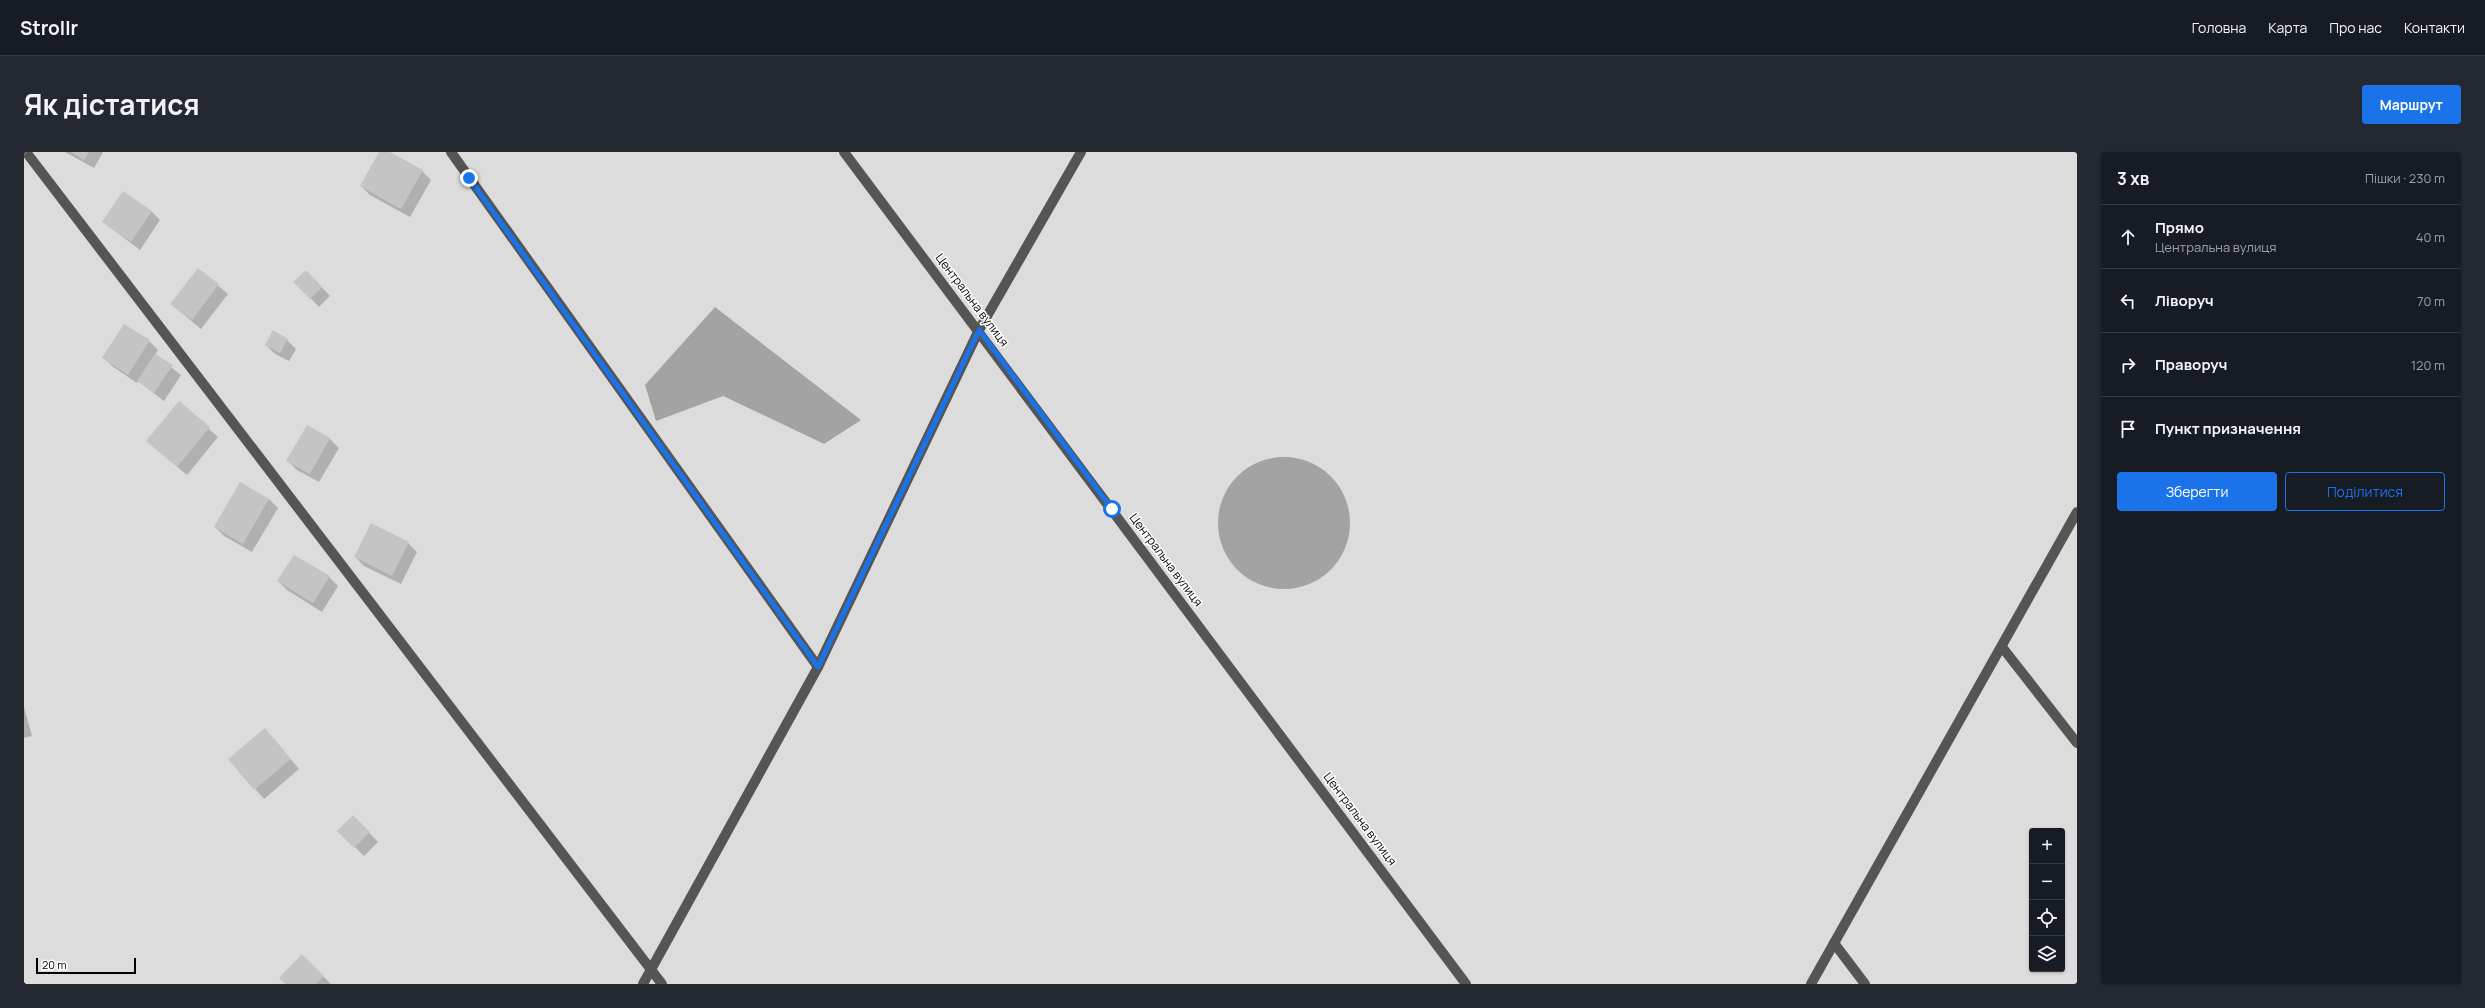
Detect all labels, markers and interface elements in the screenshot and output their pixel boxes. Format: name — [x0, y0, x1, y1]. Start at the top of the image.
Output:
text: Strollr — [20, 15, 78, 41]
text: Головна — [2192, 18, 2246, 37]
text: Карта — [2268, 18, 2307, 37]
text: Про нас — [2329, 18, 2382, 37]
text: Контакти — [2404, 18, 2465, 37]
text: Як дістатися — [24, 85, 200, 123]
button: Маршрут — [2362, 85, 2461, 124]
text: 3 хв — [2117, 167, 2149, 190]
route end — [460, 169, 478, 187]
text: Пішки · 230 m — [2365, 169, 2445, 187]
text: Прямо — [2155, 217, 2204, 238]
icon: ahead — [2117, 226, 2139, 248]
text: 40 m — [2416, 228, 2445, 246]
text: Центральна вулиця — [2155, 238, 2277, 256]
street label: Центральна вулиця — [932, 250, 1013, 350]
icon: left — [2117, 290, 2139, 312]
text: Ліворуч — [2155, 290, 2214, 311]
text: 70 m — [2417, 292, 2445, 310]
icon: right — [2117, 354, 2139, 376]
text: Праворуч — [2155, 354, 2227, 375]
text: 120 m — [2411, 356, 2445, 374]
icon: arrive — [2117, 418, 2139, 440]
text: Пункт призначення — [2155, 418, 2301, 439]
button: Зберегти — [2117, 472, 2277, 511]
button: Поділитися — [2285, 472, 2445, 511]
route start — [1103, 500, 1121, 518]
street label: Центральна вулиця — [1126, 510, 1207, 610]
street label: Центральна вулиця — [1320, 769, 1401, 869]
map controls — [2029, 828, 2065, 972]
button: + — [2029, 828, 2065, 864]
button: − — [2029, 864, 2065, 900]
button: locate — [2029, 900, 2065, 936]
button: layers — [2029, 936, 2065, 972]
scale bar — [36, 956, 136, 975]
text: 20 m — [42, 957, 67, 972]

